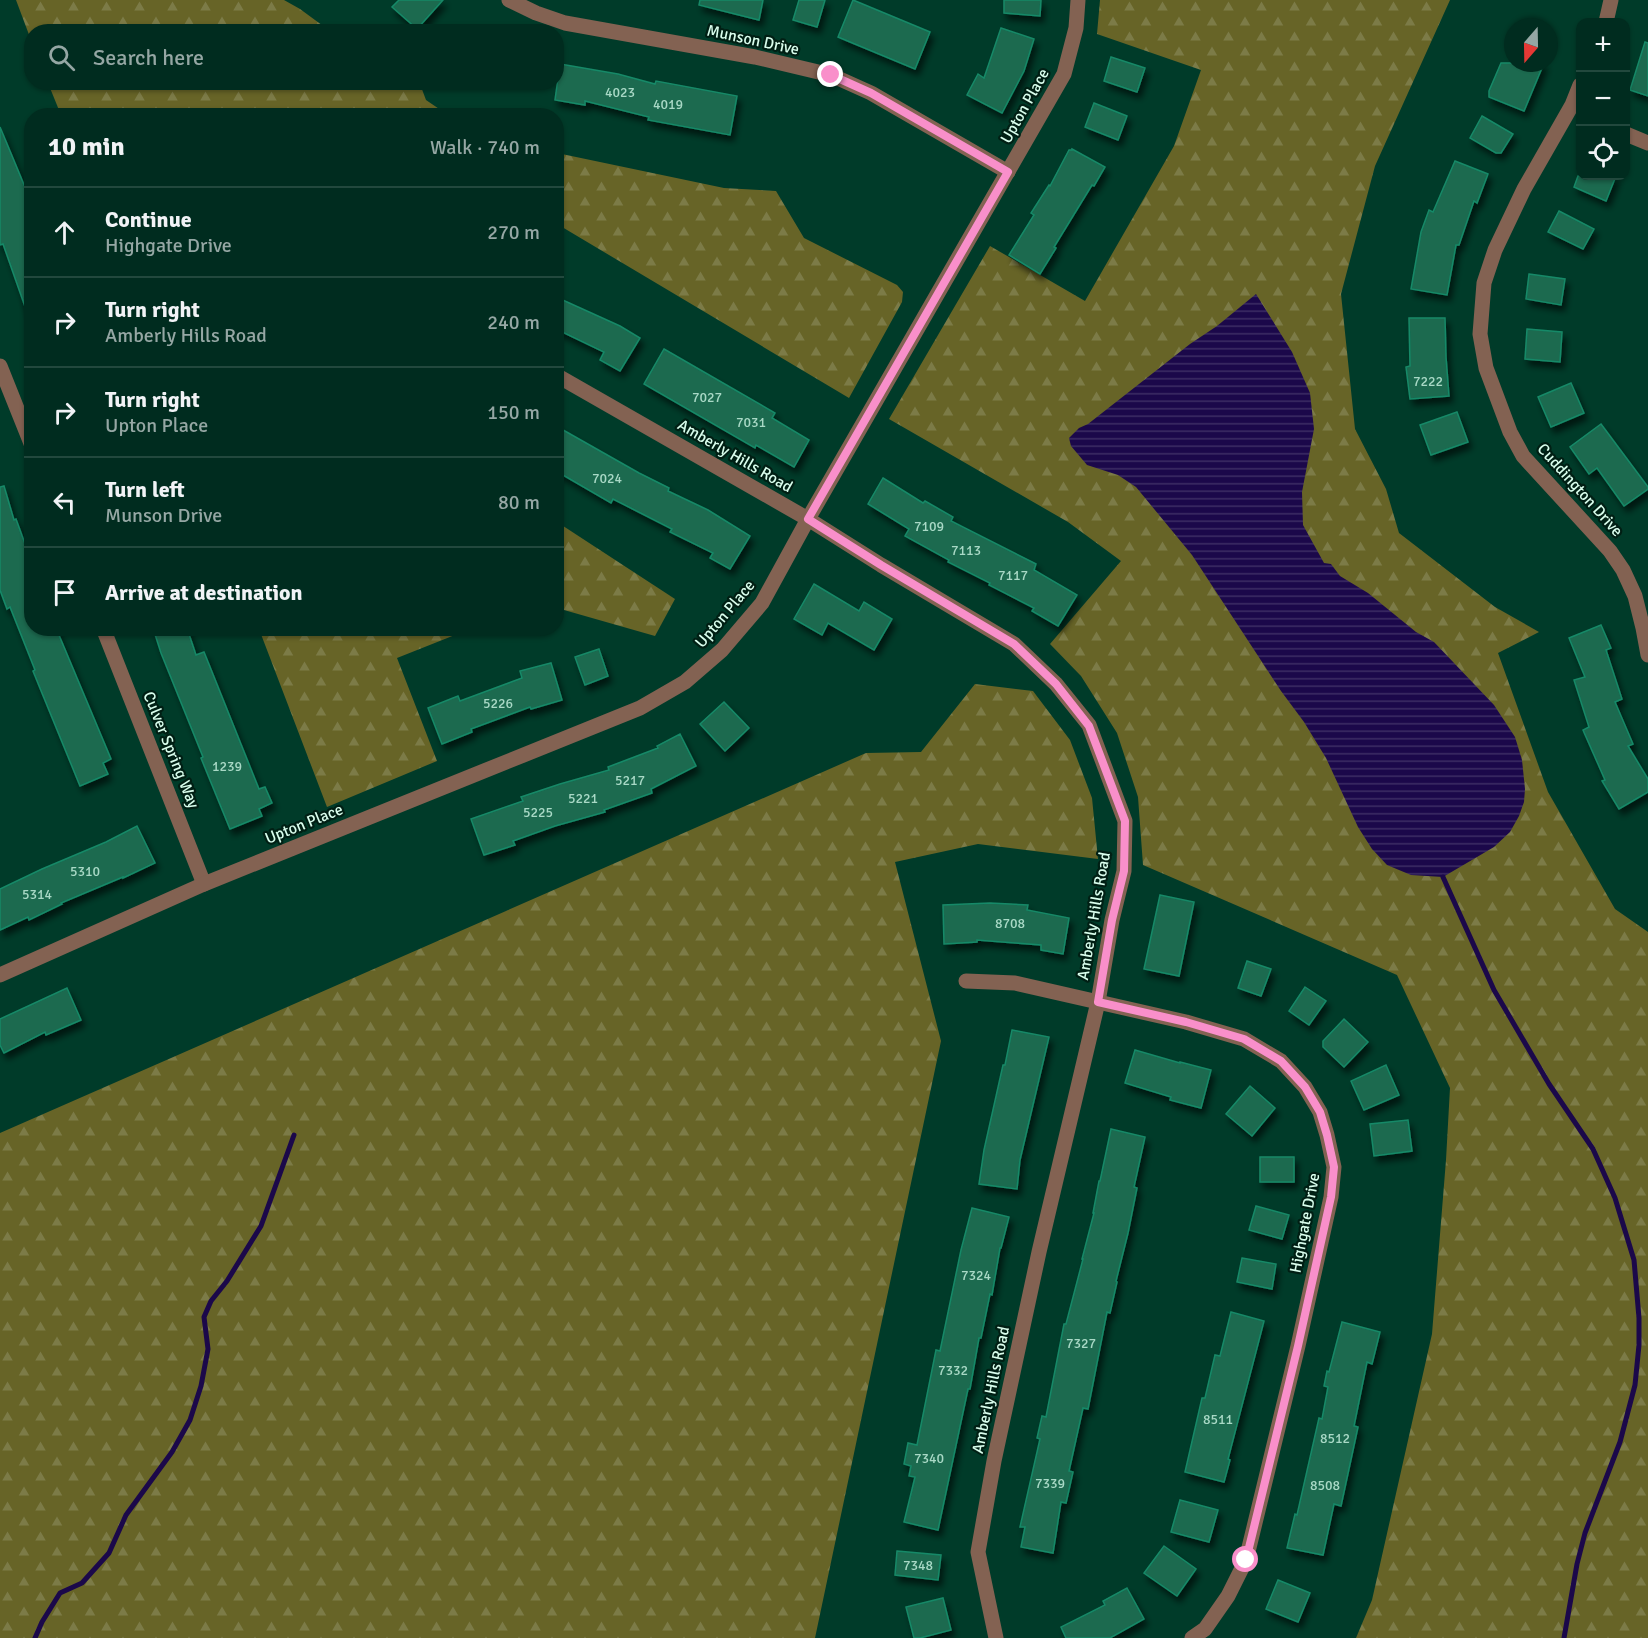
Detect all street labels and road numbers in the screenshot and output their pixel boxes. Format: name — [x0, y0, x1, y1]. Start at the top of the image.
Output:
street label: Munson Drive — [705, 20, 801, 60]
street label: Upton Place — [996, 65, 1054, 147]
street label: Amberly Hills Road — [674, 415, 796, 497]
street label: Cuddington Drive — [1533, 439, 1627, 541]
street label: Upton Place — [691, 576, 759, 652]
street label: Culver Spring Way — [138, 689, 204, 812]
street label: Upton Place — [262, 799, 346, 849]
street label: Amberly Hills Road — [1073, 850, 1115, 982]
street label: Highgate Drive — [1286, 1171, 1324, 1275]
street label: Amberly Hills Road — [968, 1325, 1014, 1455]

